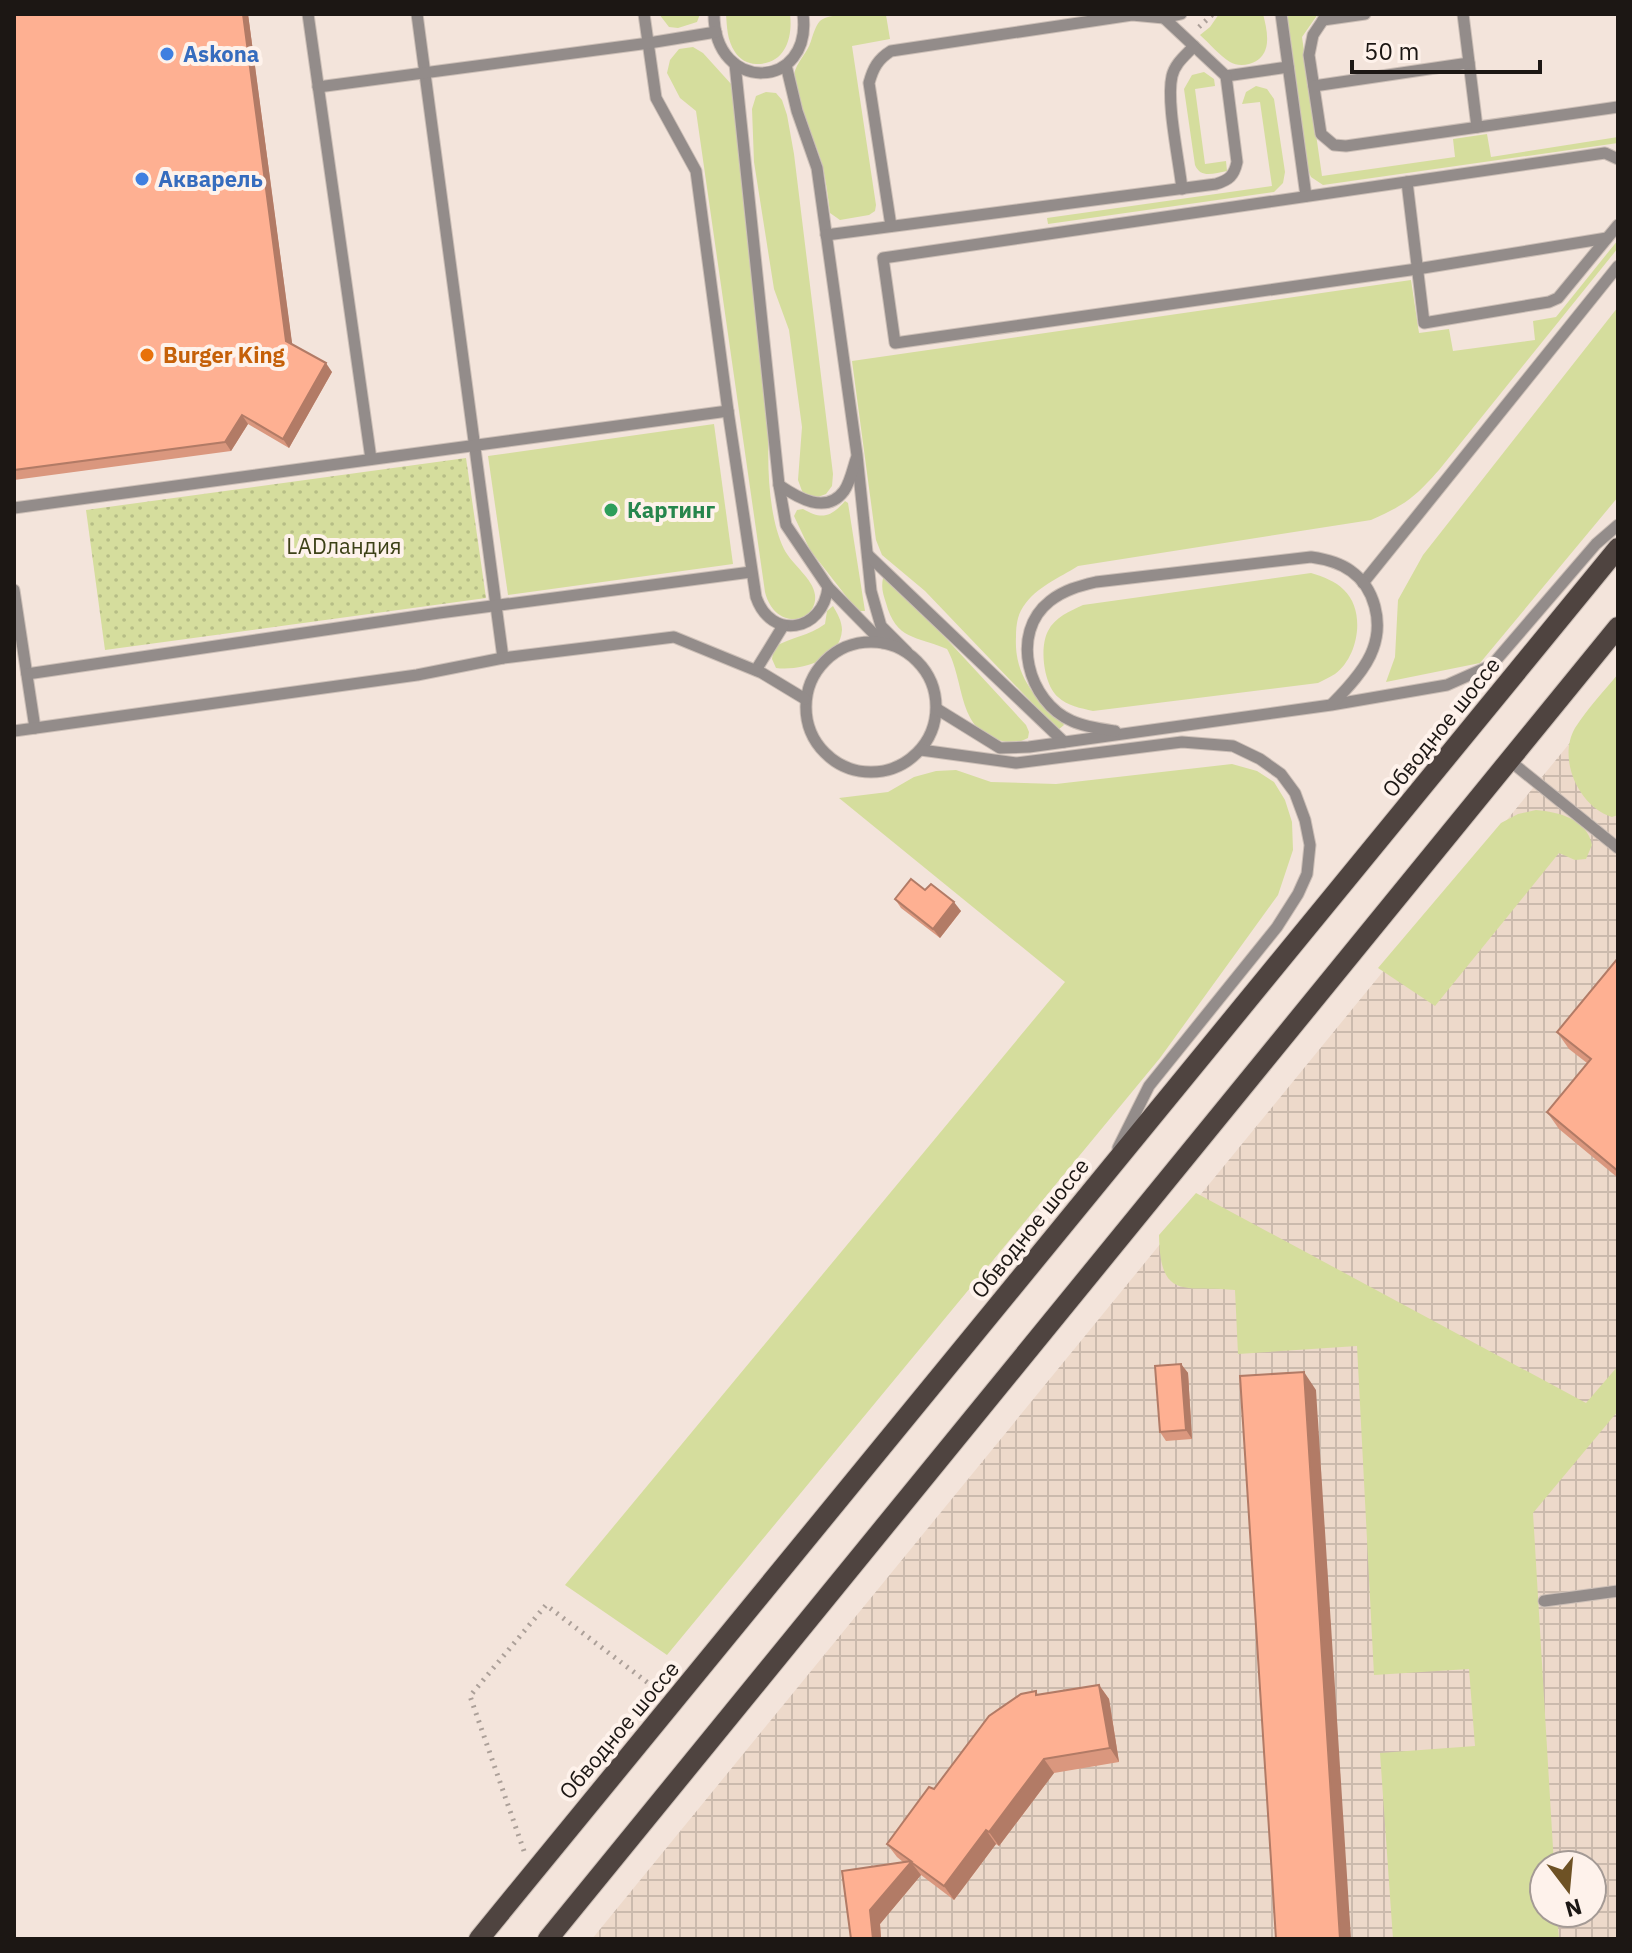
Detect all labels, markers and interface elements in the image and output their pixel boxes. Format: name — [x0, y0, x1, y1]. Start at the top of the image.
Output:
scale bar — [1352, 24, 1540, 74]
text: 50 m — [1364, 35, 1419, 67]
place label: Askona — [183, 39, 259, 68]
marker: Askona — [158, 45, 176, 63]
place label: Акварель — [158, 164, 263, 193]
marker: Акварель — [133, 170, 151, 188]
place label: Burger King — [163, 340, 286, 369]
marker: Burger King — [138, 346, 156, 364]
place label: Картинг — [627, 495, 715, 524]
marker: Картинг — [602, 501, 620, 519]
park label: LADландия — [286, 531, 402, 560]
street label: Обводное шоссе — [1375, 651, 1506, 803]
street label: Обводное шоссе — [964, 1152, 1095, 1304]
street label: Обводное шоссе — [552, 1654, 685, 1805]
north arrow — [1528, 1849, 1608, 1929]
text: N — [1562, 1893, 1585, 1925]

